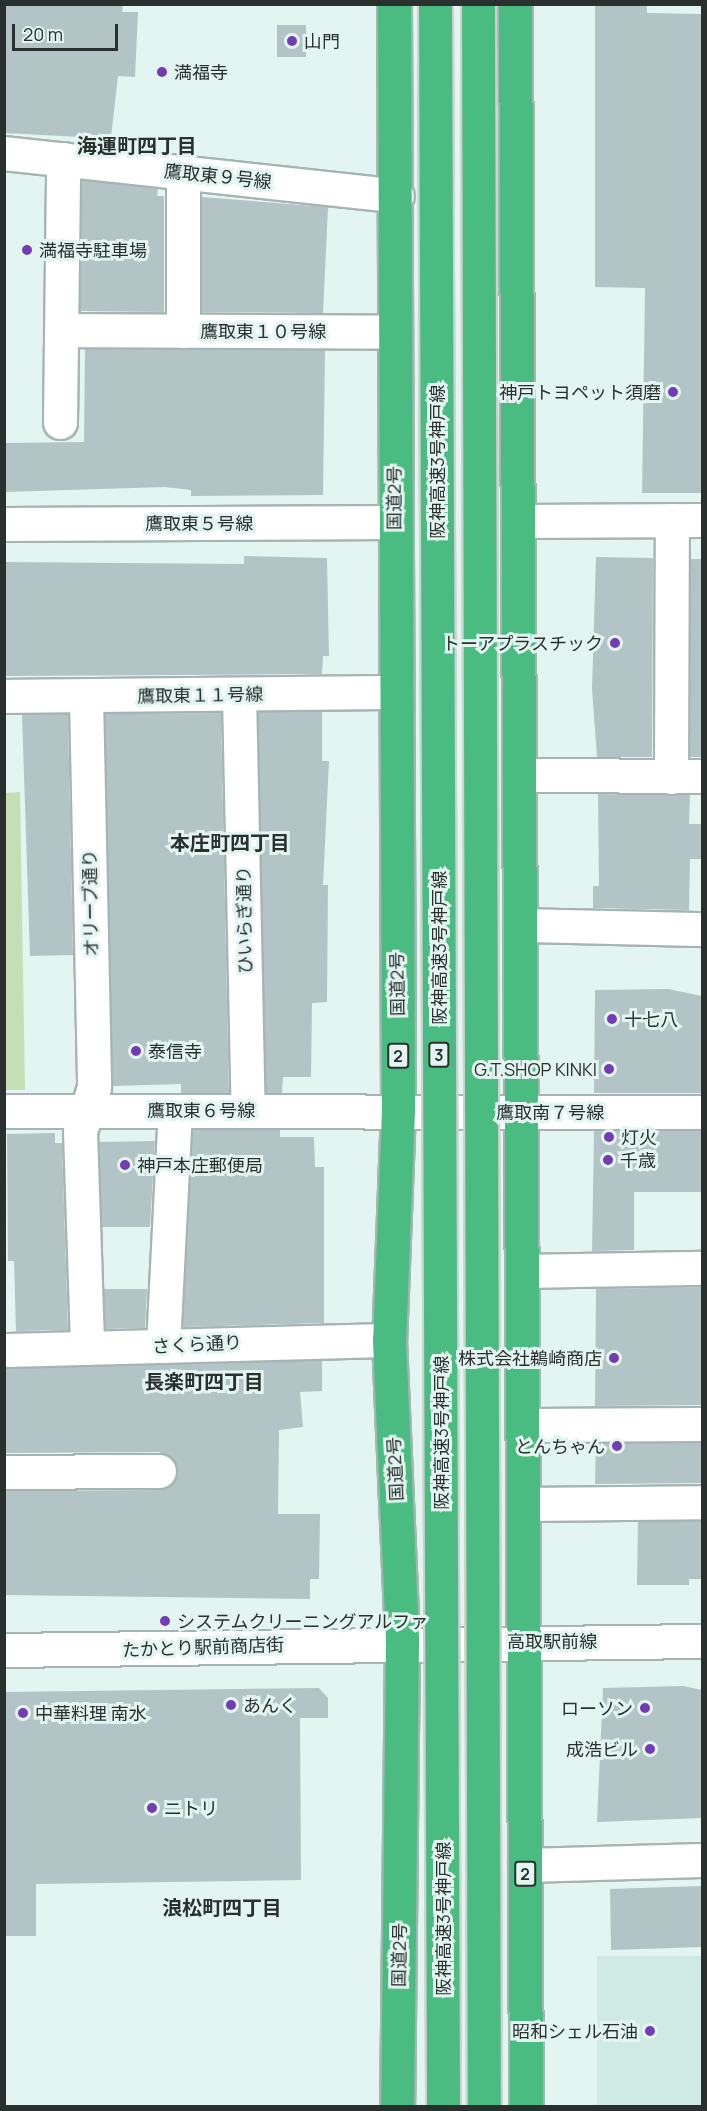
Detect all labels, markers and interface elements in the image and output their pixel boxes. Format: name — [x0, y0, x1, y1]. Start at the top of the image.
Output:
scale bar — [15, 12, 122, 50]
text: 20 m — [23, 22, 63, 46]
place label: 山門 — [304, 30, 340, 52]
marker: 山門 — [285, 34, 299, 48]
place label: 満福寺 — [174, 61, 228, 83]
marker: 満福寺 — [155, 65, 169, 79]
district label: 海運町四丁目 — [77, 133, 197, 157]
street label: 鷹取東９号線 — [163, 160, 273, 192]
place label: 満福寺駐車場 — [39, 239, 147, 261]
marker: 満福寺駐車場 — [20, 243, 34, 257]
street label: 鷹取東１０号線 — [200, 320, 326, 342]
place label: 神戸トヨペット須磨 — [499, 381, 661, 403]
street label: 阪神高速3号神戸線 — [426, 385, 448, 539]
marker: 神戸トヨペット須磨 — [666, 385, 680, 399]
street label: 国道2号 — [383, 466, 405, 530]
street label: 鷹取東５号線 — [145, 512, 253, 534]
place label: トーアプラスチック — [441, 632, 603, 654]
marker: トーアプラスチック — [608, 636, 622, 650]
street label: 鷹取東１１号線 — [137, 683, 263, 707]
district label: 本庄町四丁目 — [170, 830, 290, 854]
street label: オリーブ通り — [78, 849, 102, 957]
street label: ひいらぎ通り — [232, 866, 256, 974]
street label: 阪神高速3号神戸線 — [428, 871, 450, 1025]
street label: 国道2号 — [386, 952, 408, 1016]
place label: 十七八 — [624, 1008, 678, 1030]
marker: 十七八 — [605, 1012, 619, 1026]
place label: 泰信寺 — [148, 1040, 202, 1062]
road number: 3 — [427, 1042, 451, 1068]
road number: 2 — [386, 1043, 410, 1069]
marker: 泰信寺 — [129, 1044, 143, 1058]
place label: G.T.SHOP KINKI — [474, 1058, 597, 1080]
marker: G.T.SHOP KINKI — [602, 1062, 616, 1076]
street label: 鷹取東６号線 — [147, 1099, 255, 1121]
street label: 鷹取南７号線 — [496, 1101, 604, 1123]
place label: 灯火 — [621, 1126, 657, 1148]
marker: 灯火 — [602, 1130, 616, 1144]
place label: 千歳 — [620, 1149, 656, 1171]
marker: 千歳 — [601, 1153, 615, 1167]
place label: 神戸本庄郵便局 — [137, 1154, 263, 1176]
marker: 神戸本庄郵便局 — [118, 1158, 132, 1172]
street label: さくら通り — [151, 1331, 243, 1357]
place label: 株式会社鵜崎商店 — [458, 1347, 602, 1369]
marker: 株式会社鵜崎商店 — [607, 1351, 621, 1365]
street label: 阪神高速3号神戸線 — [430, 1356, 452, 1510]
district label: 長楽町四丁目 — [144, 1369, 264, 1393]
place label: とんちゃん — [515, 1435, 605, 1457]
street label: 国道2号 — [383, 1436, 407, 1502]
marker: とんちゃん — [610, 1439, 624, 1453]
place label: システムクリーニングアルファ — [177, 1610, 429, 1632]
marker: システムクリーニングアルファ — [158, 1614, 172, 1628]
street label: 高取駅前線 — [507, 1630, 597, 1652]
street label: たかとり駅前商店街 — [122, 1633, 284, 1661]
place label: あんく — [243, 1694, 297, 1716]
place label: ローソン — [561, 1697, 633, 1719]
marker: あんく — [224, 1698, 238, 1712]
marker: ローソン — [638, 1701, 652, 1715]
place label: 中華料理 南水 — [35, 1702, 147, 1724]
marker: 中華料理 南水 — [16, 1706, 30, 1720]
place label: 成浩ビル — [566, 1738, 638, 1760]
marker: 成浩ビル — [643, 1742, 657, 1756]
place label: ニトリ — [164, 1797, 218, 1819]
marker: ニトリ — [145, 1801, 159, 1815]
street label: 阪神高速3号神戸線 — [432, 1842, 454, 1996]
road number: 2 — [513, 1861, 537, 1887]
district label: 浪松町四丁目 — [162, 1895, 282, 1919]
street label: 国道2号 — [388, 1923, 410, 1987]
place label: 昭和シェル石油 — [512, 2020, 638, 2042]
marker: 昭和シェル石油 — [643, 2024, 657, 2038]

